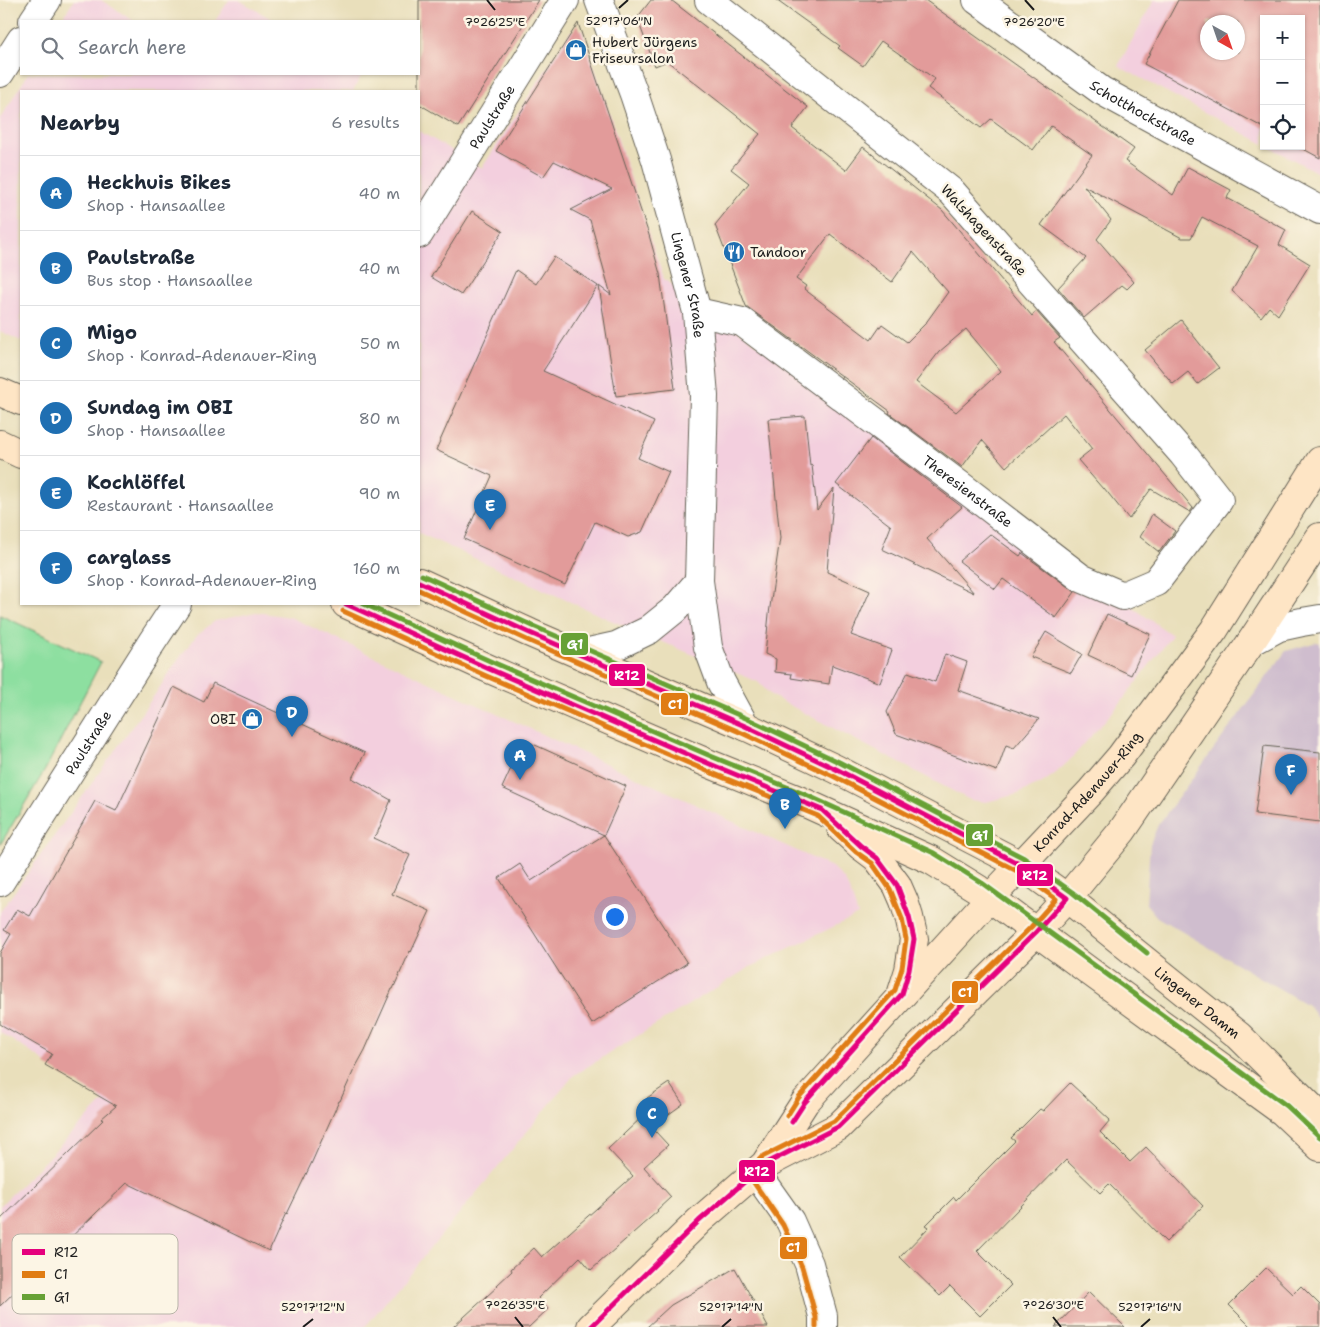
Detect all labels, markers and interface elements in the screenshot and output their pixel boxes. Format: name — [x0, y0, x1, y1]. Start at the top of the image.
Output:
text: 52°17'06"N — [586, 13, 652, 29]
text: 7°26'25"E — [465, 14, 525, 30]
text: 7°26'20"E — [1003, 14, 1065, 30]
north arrow — [1200, 15, 1245, 60]
map controls — [1260, 15, 1305, 150]
button: + — [1260, 15, 1305, 60]
search box — [20, 20, 420, 75]
place label: Hubert Jürgens Friseursalon — [592, 33, 697, 67]
icon: search — [38, 34, 66, 62]
text: Search here — [78, 35, 187, 60]
shop icon: Hubert Jürgens Friseursalon — [564, 38, 588, 62]
button: − — [1260, 60, 1305, 105]
street label: Schotthockstraße — [1086, 76, 1199, 150]
street label: Paulstraße — [465, 81, 519, 152]
button: locate — [1260, 105, 1305, 150]
text: Nearby — [40, 109, 120, 137]
text: 6 results — [331, 112, 400, 133]
text: Heckhuis Bikes — [87, 170, 231, 195]
street label: Walshagenstraße — [937, 181, 1031, 280]
text: A — [50, 183, 62, 204]
text: 40 m — [358, 183, 400, 204]
text: Shop · Hansaallee — [87, 195, 226, 216]
street label: Lingener Straße — [667, 230, 708, 339]
restaurant icon: Tandoor — [722, 240, 746, 264]
place label: Tandoor — [750, 243, 807, 261]
text: Paulstraße — [87, 245, 195, 270]
text: B — [51, 258, 61, 279]
text: 40 m — [358, 258, 400, 279]
text: Bus stop · Hansaallee — [87, 270, 253, 291]
text: Migo — [87, 320, 137, 345]
text: C — [51, 333, 61, 354]
text: 50 m — [360, 333, 400, 354]
text: Shop · Konrad-Adenauer-Ring — [87, 345, 317, 366]
text: Sundag im OBI — [87, 395, 233, 420]
text: D — [50, 408, 62, 429]
text: 80 m — [359, 408, 400, 429]
text: Shop · Hansaallee — [87, 420, 226, 441]
street label: Theresienstraße — [919, 451, 1016, 531]
text: Kochlöffel — [87, 470, 185, 495]
text: E — [51, 483, 61, 504]
text: 90 m — [359, 483, 400, 504]
pin: E — [474, 489, 506, 530]
text: Restaurant · Hansaallee — [87, 495, 274, 516]
text: carglass — [87, 545, 171, 570]
text: F — [51, 558, 61, 579]
text: 160 m — [353, 558, 400, 579]
text: Shop · Konrad-Adenauer-Ring — [87, 570, 317, 591]
line badge: G1 — [560, 632, 589, 656]
text: G1 — [567, 635, 583, 653]
line badge: R12 — [608, 663, 646, 687]
text: R12 — [614, 666, 640, 684]
line badge: C1 — [660, 692, 689, 716]
text: C1 — [668, 695, 682, 713]
pin: D — [276, 696, 308, 737]
street label: Paulstraße — [61, 707, 115, 778]
shop icon: OBI — [240, 707, 264, 731]
place label: OBI — [210, 710, 236, 728]
street label: Konrad-Adenauer-Ring — [1029, 728, 1145, 856]
pin: A — [504, 739, 536, 780]
pin: F — [1275, 754, 1307, 795]
pin: B — [769, 788, 801, 829]
line badge: G1 — [965, 823, 994, 847]
text: G1 — [972, 826, 988, 844]
line badge: R12 — [1016, 863, 1054, 887]
text: R12 — [1022, 866, 1048, 884]
your location — [602, 904, 628, 930]
street label: Lingener Damm — [1151, 962, 1244, 1042]
line badge: C1 — [951, 980, 979, 1004]
text: C1 — [958, 983, 972, 1001]
pin: C — [636, 1097, 668, 1138]
line badge: R12 — [738, 1159, 776, 1183]
text: R12 — [744, 1162, 770, 1180]
legend — [12, 1234, 178, 1314]
line badge: C1 — [779, 1236, 808, 1260]
text: C1 — [786, 1238, 800, 1256]
text: R12 — [54, 1243, 78, 1261]
text: C1 — [54, 1265, 68, 1283]
text: G1 — [54, 1288, 70, 1306]
text: 7°26'35"E — [485, 1297, 545, 1313]
text: 7°26'30"E — [1022, 1297, 1084, 1313]
text: 52°17'12"N — [281, 1299, 345, 1315]
text: 52°17'14"N — [699, 1299, 763, 1315]
text: 52°17'16"N — [1118, 1299, 1182, 1315]

